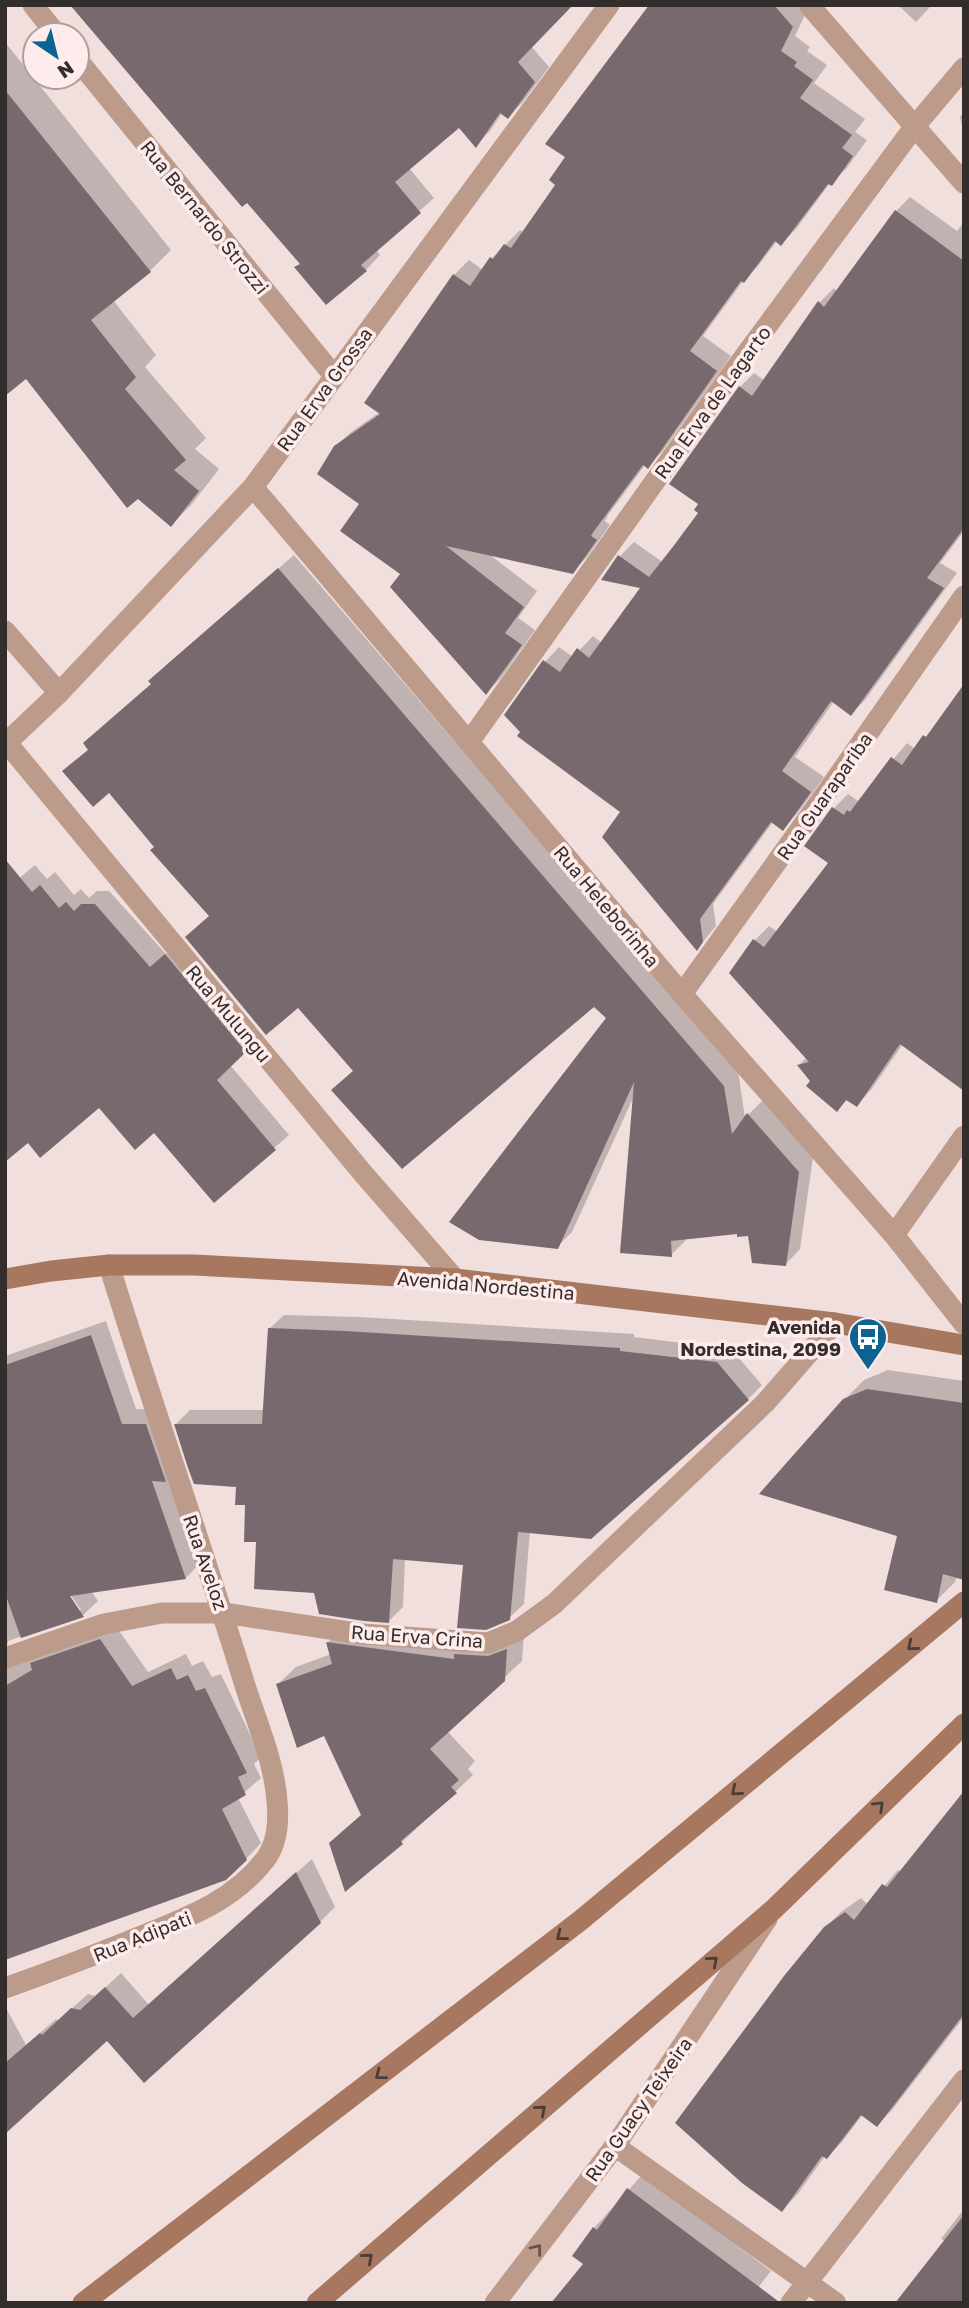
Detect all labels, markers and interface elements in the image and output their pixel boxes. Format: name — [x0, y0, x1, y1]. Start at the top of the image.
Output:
north arrow — [21, 21, 91, 91]
text: N — [54, 57, 79, 84]
street label: Rua Bernardo Strozzi — [136, 136, 274, 298]
street label: Rua Erva de Lagarto — [649, 321, 775, 483]
street label: Rua Erva Grossa — [271, 323, 377, 455]
street label: Rua Guarapariba — [771, 728, 877, 864]
street label: Rua Heleborinha — [549, 841, 665, 971]
street label: Rua Mulungu — [182, 960, 276, 1066]
street label: Avenida Nordestina — [396, 1266, 576, 1304]
place label: Avenida Nordestina, 2099 — [680, 1315, 841, 1360]
bus stop icon: Avenida Nordestina, 2099 — [847, 1316, 889, 1371]
street label: Rua Aveloz — [179, 1511, 233, 1613]
street label: Rua Erva Crina — [350, 1620, 484, 1652]
one-way arrow — [907, 1638, 919, 1651]
one-way arrow — [732, 1783, 744, 1796]
one-way arrow — [871, 1802, 884, 1815]
street label: Rua Adipati — [90, 1906, 194, 1966]
one-way arrow — [556, 1927, 568, 1940]
one-way arrow — [705, 1957, 718, 1969]
street label: Rua Guacy Teixeira — [580, 2032, 696, 2186]
one-way arrow — [376, 2066, 388, 2079]
one-way arrow — [533, 2106, 546, 2118]
one-way arrow — [528, 2244, 541, 2256]
one-way arrow — [360, 2254, 373, 2266]

